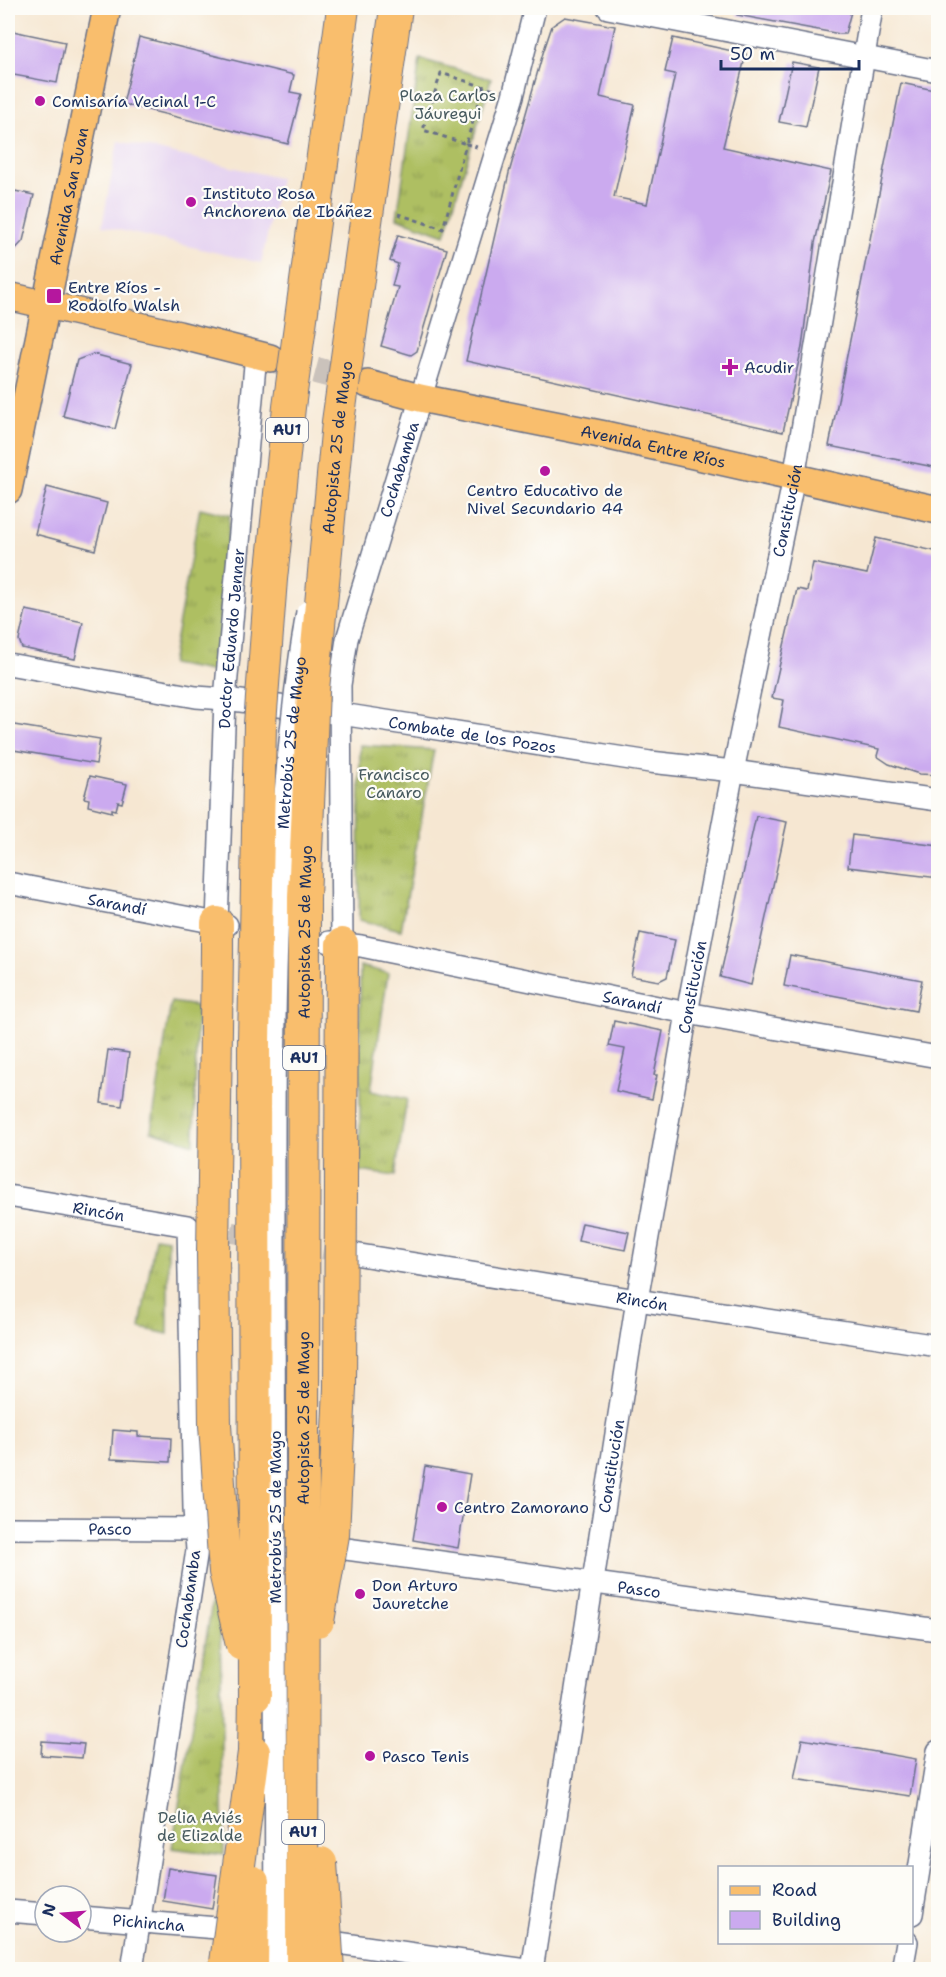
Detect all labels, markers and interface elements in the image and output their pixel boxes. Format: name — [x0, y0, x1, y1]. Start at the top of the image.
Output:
scale bar — [721, 33, 859, 71]
text: 50 m — [730, 42, 775, 66]
park label: Plaza Carlos Jáuregui — [399, 85, 497, 124]
place label: Comisaría Vecinal 1-C — [52, 91, 216, 112]
marker: Comisaría Vecinal 1-C — [33, 94, 47, 108]
street label: Avenida San Juan — [44, 125, 93, 267]
place label: Instituto Rosa Anchorena de Ibáñez — [203, 183, 373, 222]
marker: Instituto Rosa Anchorena de Ibáñez — [184, 195, 198, 209]
place label: Entre Ríos - Rodolfo Walsh — [68, 277, 180, 316]
marker: Entre Ríos - Rodolfo Walsh — [45, 287, 63, 305]
place label: Acudir — [744, 357, 794, 378]
marker: Acudir — [721, 358, 739, 376]
street label: Autopista 25 de Mayo — [317, 359, 357, 535]
road number: AU1 — [266, 418, 308, 442]
street label: Cochabamba — [374, 419, 423, 520]
street label: Avenida Entre Ríos — [579, 420, 728, 472]
street label: Constitución — [767, 462, 807, 559]
marker: Centro Educativo de Nivel Secundario 44 — [538, 464, 552, 478]
place label: Centro Educativo de Nivel Secundario 44 — [467, 480, 623, 519]
street label: Doctor Eduardo Jenner — [213, 547, 249, 729]
street label: Metrobús 25 de Mayo — [272, 655, 311, 830]
street label: Combate de los Pozos — [387, 711, 558, 758]
park label: Francisco Canaro — [358, 764, 430, 803]
street label: Autopista 25 de Mayo — [293, 845, 317, 1019]
street label: Sarandí — [86, 888, 149, 920]
street label: Constitución — [673, 938, 711, 1035]
street label: Sarandí — [601, 985, 664, 1018]
road number: AU1 — [283, 1046, 325, 1070]
street label: Rincón — [71, 1196, 126, 1226]
street label: Rincón — [615, 1286, 670, 1315]
street label: Autopista 25 de Mayo — [292, 1331, 314, 1505]
street label: Constitución — [593, 1418, 629, 1515]
street label: Metrobús 25 de Mayo — [265, 1430, 286, 1604]
place label: Centro Zamorano — [454, 1497, 589, 1518]
marker: Centro Zamorano — [435, 1500, 449, 1514]
street label: Pasco — [88, 1518, 132, 1539]
street label: Cochabamba — [171, 1548, 205, 1649]
place label: Don Arturo Jauretche — [372, 1575, 458, 1614]
street label: Pasco — [616, 1576, 662, 1602]
marker: Don Arturo Jauretche — [353, 1587, 367, 1601]
place label: Pasco Tenis — [382, 1746, 470, 1767]
marker: Pasco Tenis — [363, 1749, 377, 1763]
park label: Delia Aviés de Elizalde — [157, 1807, 243, 1846]
road number: AU1 — [282, 1820, 324, 1844]
legend — [718, 1866, 913, 1944]
text: Road — [772, 1878, 817, 1902]
north arrow — [33, 1884, 93, 1944]
text: N — [37, 1901, 61, 1919]
text: Building — [772, 1908, 841, 1932]
street label: Pichincha — [112, 1909, 186, 1936]

